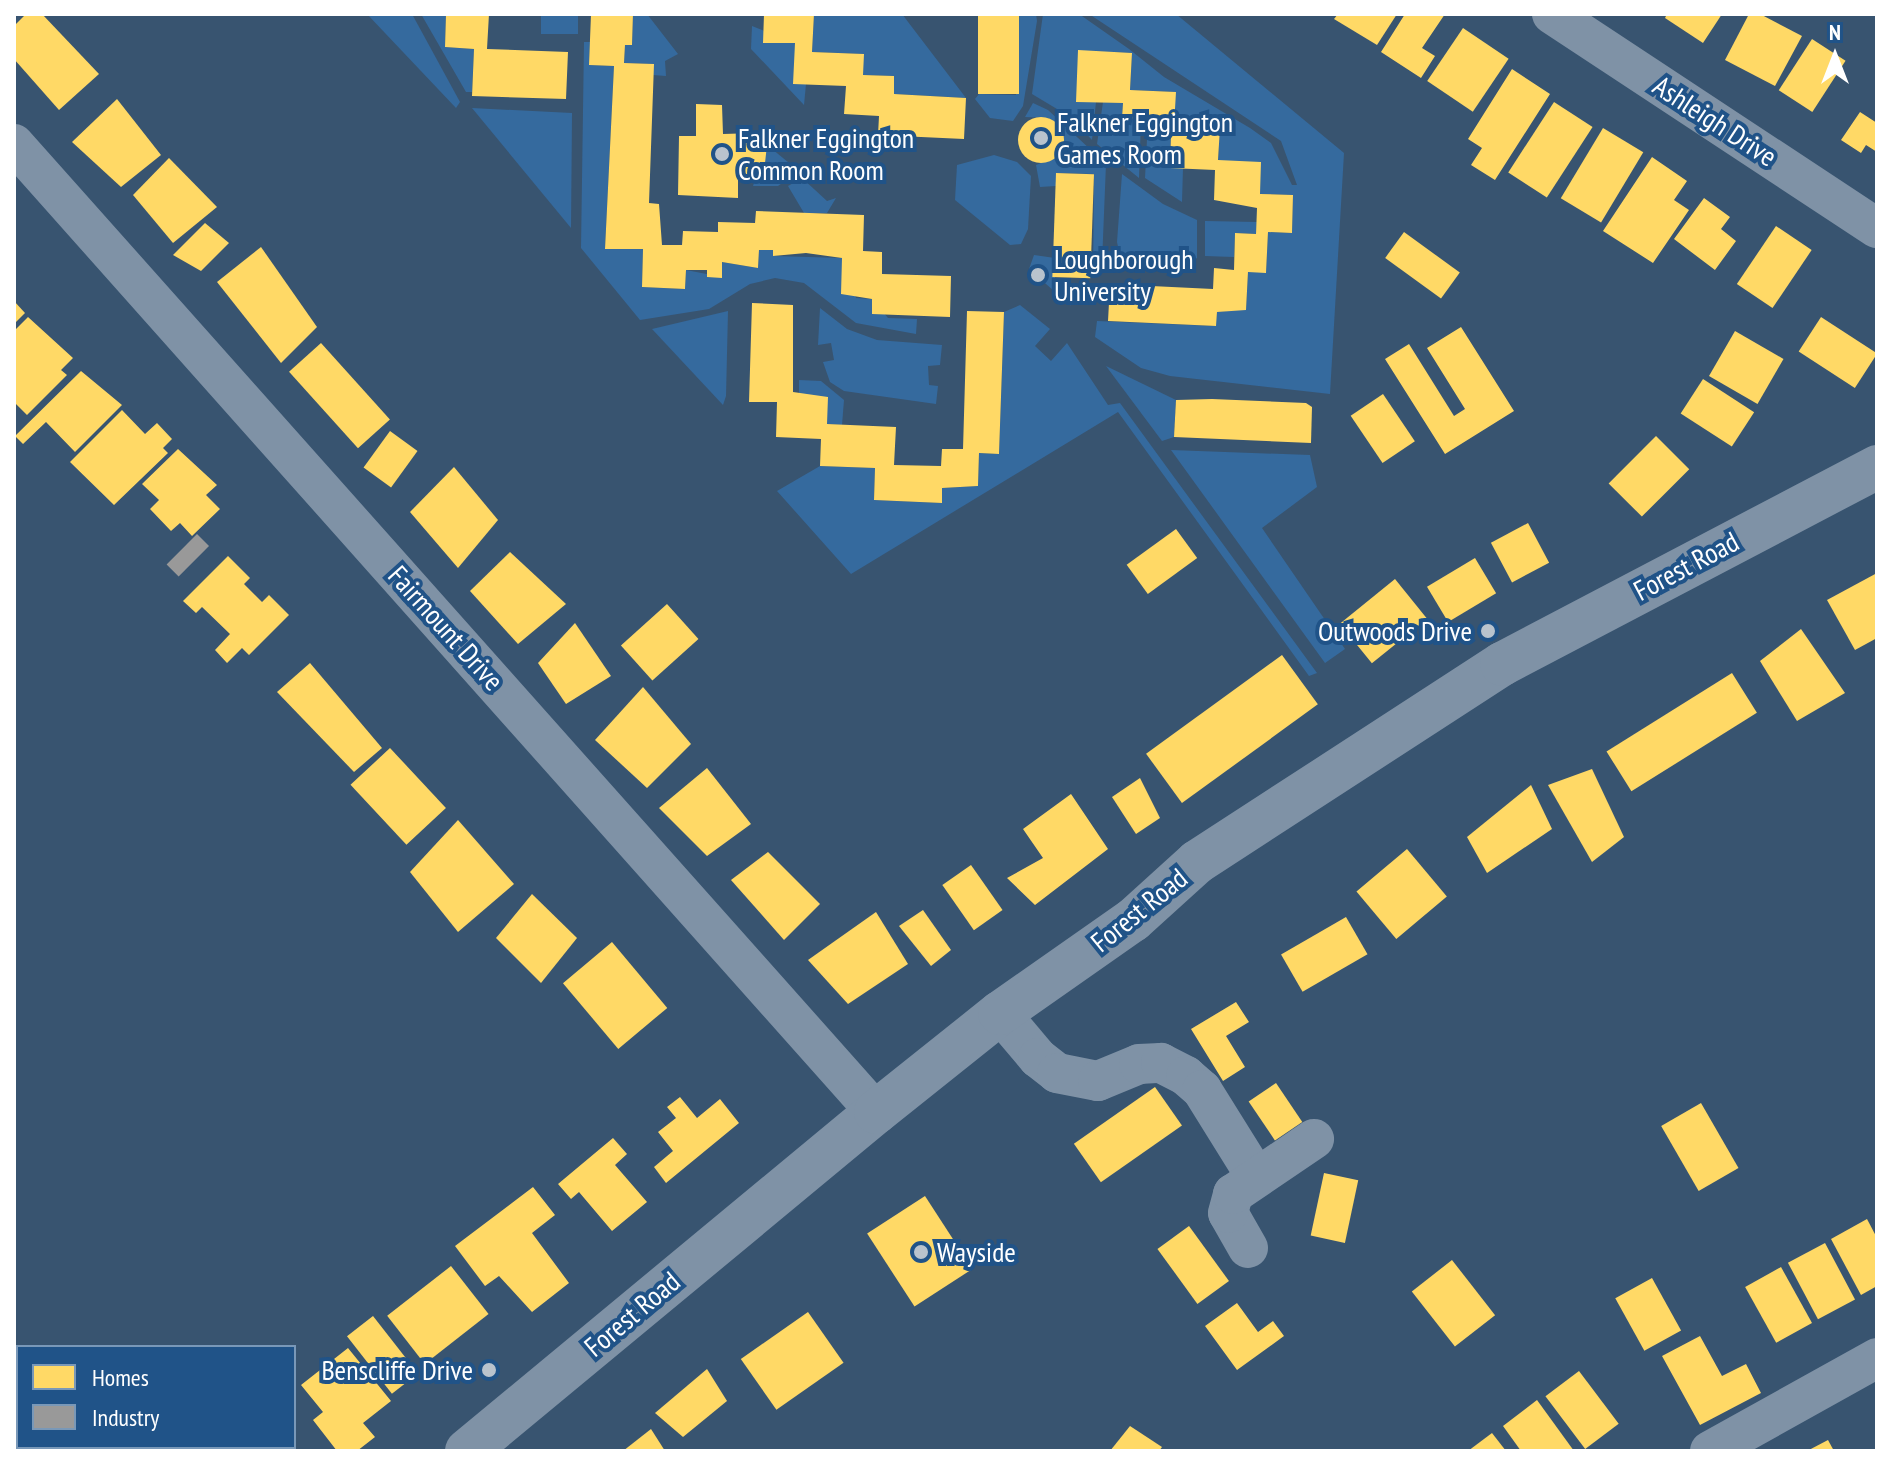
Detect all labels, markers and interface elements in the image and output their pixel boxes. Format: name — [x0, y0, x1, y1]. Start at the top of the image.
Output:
north arrow — [1795, 16, 1875, 96]
text: N — [1829, 18, 1841, 46]
street label: Ashleigh Drive — [1647, 69, 1783, 173]
place label: Falkner Eggington Games Room — [1057, 105, 1233, 171]
place label: Falkner Eggington Common Room — [738, 121, 914, 187]
marker: Falkner Eggington Games Room — [1032, 129, 1050, 147]
marker: Falkner Eggington Common Room — [713, 145, 731, 163]
place label: Loughborough University — [1054, 242, 1194, 308]
marker: Loughborough University — [1029, 266, 1047, 284]
street label: Forest Road — [1628, 524, 1744, 608]
street label: Fairmount Drive — [381, 559, 511, 697]
place label: Outwoods Drive — [1318, 614, 1472, 648]
marker: Outwoods Drive — [1479, 622, 1497, 640]
street label: Forest Road — [1084, 861, 1194, 959]
place label: Wayside — [937, 1235, 1016, 1269]
marker: Wayside — [912, 1243, 930, 1261]
street label: Forest Road — [578, 1265, 686, 1363]
legend — [16, 1345, 296, 1449]
place label: Benscliffe Drive — [321, 1353, 473, 1387]
marker: Benscliffe Drive — [480, 1361, 498, 1379]
text: Homes — [92, 1362, 149, 1393]
text: Industry — [92, 1402, 159, 1433]

